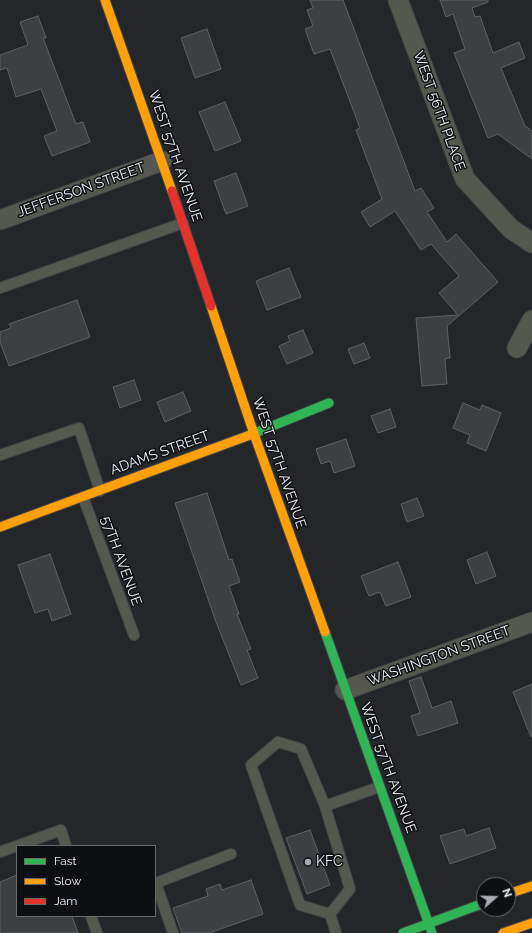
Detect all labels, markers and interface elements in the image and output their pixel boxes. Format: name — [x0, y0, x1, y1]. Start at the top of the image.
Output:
street label: WEST 56TH PLACE — [410, 49, 468, 173]
street label: WEST 57TH AVENUE — [145, 88, 205, 224]
street label: JEFFERSON STREET — [15, 159, 147, 221]
street label: WEST 57TH AVENUE — [249, 395, 309, 531]
street label: ADAMS STREET — [108, 427, 212, 479]
street label: 57TH AVENUE — [97, 514, 145, 608]
street label: WASHINGTON STREET — [365, 622, 513, 690]
street label: WEST 57TH AVENUE — [357, 700, 419, 836]
legend — [16, 845, 156, 917]
text: Fast — [54, 854, 77, 868]
place label: KFC — [316, 854, 343, 870]
marker: KFC — [303, 857, 313, 867]
text: Slow — [54, 874, 81, 888]
north arrow — [476, 877, 516, 917]
text: N — [499, 887, 514, 899]
text: Jam — [54, 894, 77, 908]

